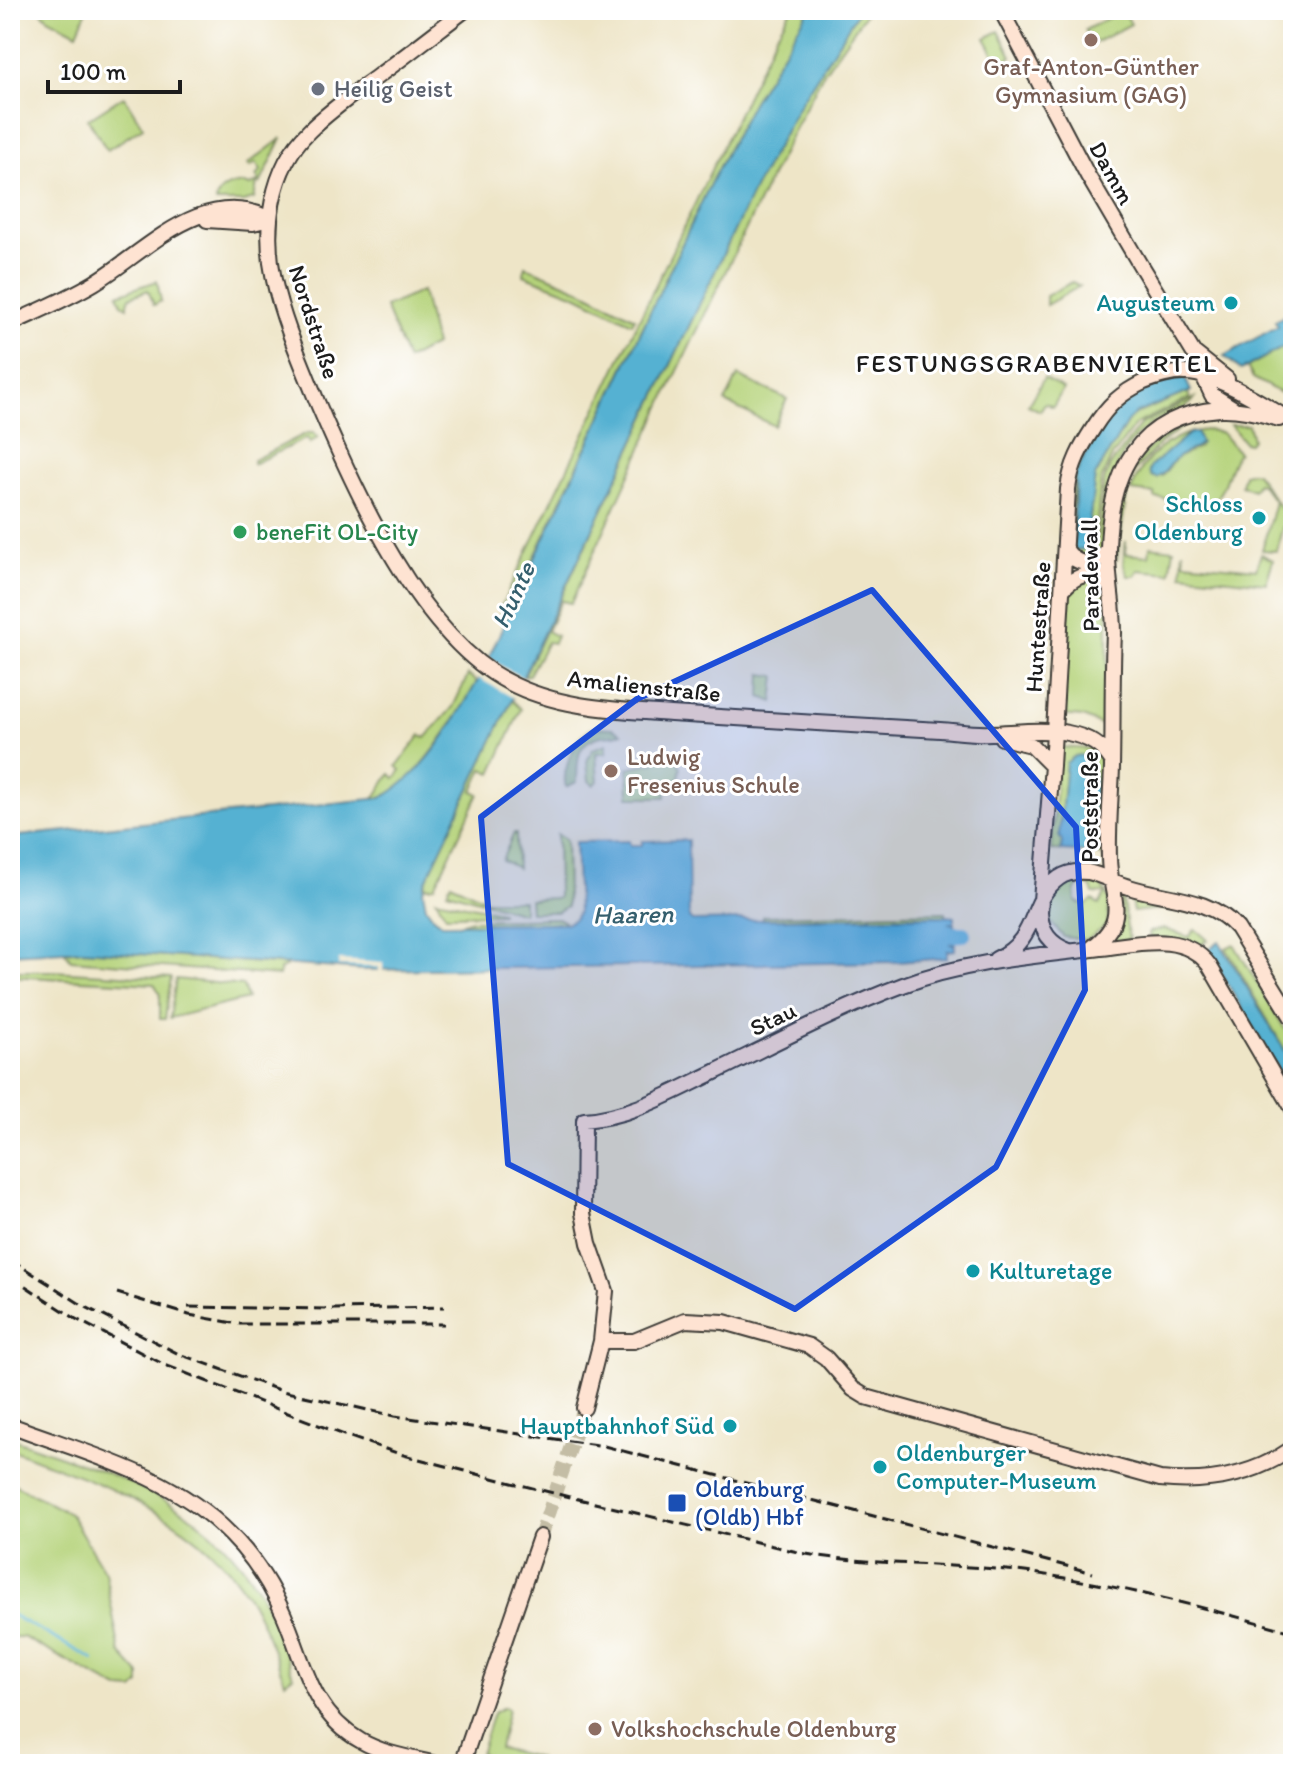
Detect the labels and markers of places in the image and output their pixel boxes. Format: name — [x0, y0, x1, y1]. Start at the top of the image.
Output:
marker: Graf-Anton-Günther Gymnasium (GAG) — [1082, 31, 1100, 49]
place label: Graf-Anton-Günther Gymnasium (GAG) — [983, 52, 1199, 109]
place label: Heilig Geist — [334, 74, 453, 103]
marker: Heilig Geist — [309, 80, 327, 98]
place label: Augusteum — [1096, 288, 1215, 317]
marker: Augusteum — [1222, 294, 1240, 312]
place label: Schloss Oldenburg — [1134, 489, 1244, 546]
marker: Schloss Oldenburg — [1250, 509, 1268, 527]
place label: beneFit OL-City — [256, 517, 418, 546]
marker: beneFit OL-City — [231, 523, 249, 541]
place label: Ludwig Fresenius Schule — [627, 742, 800, 799]
marker: Ludwig Fresenius Schule — [602, 762, 620, 780]
place label: Kulturetage — [989, 1256, 1112, 1285]
marker: Kulturetage — [964, 1262, 982, 1280]
place label: Hauptbahnhof Süd — [520, 1411, 714, 1440]
marker: Hauptbahnhof Süd — [721, 1417, 739, 1435]
place label: Oldenburger Computer-Museum — [896, 1438, 1096, 1495]
marker: Oldenburger Computer-Museum — [871, 1458, 889, 1476]
place label: Oldenburg (Oldb) Hbf — [695, 1474, 805, 1531]
marker: Oldenburg (Oldb) Hbf — [666, 1492, 688, 1514]
place label: Volkshochschule Oldenburg — [611, 1714, 897, 1743]
marker: Volkshochschule Oldenburg — [586, 1720, 604, 1738]

